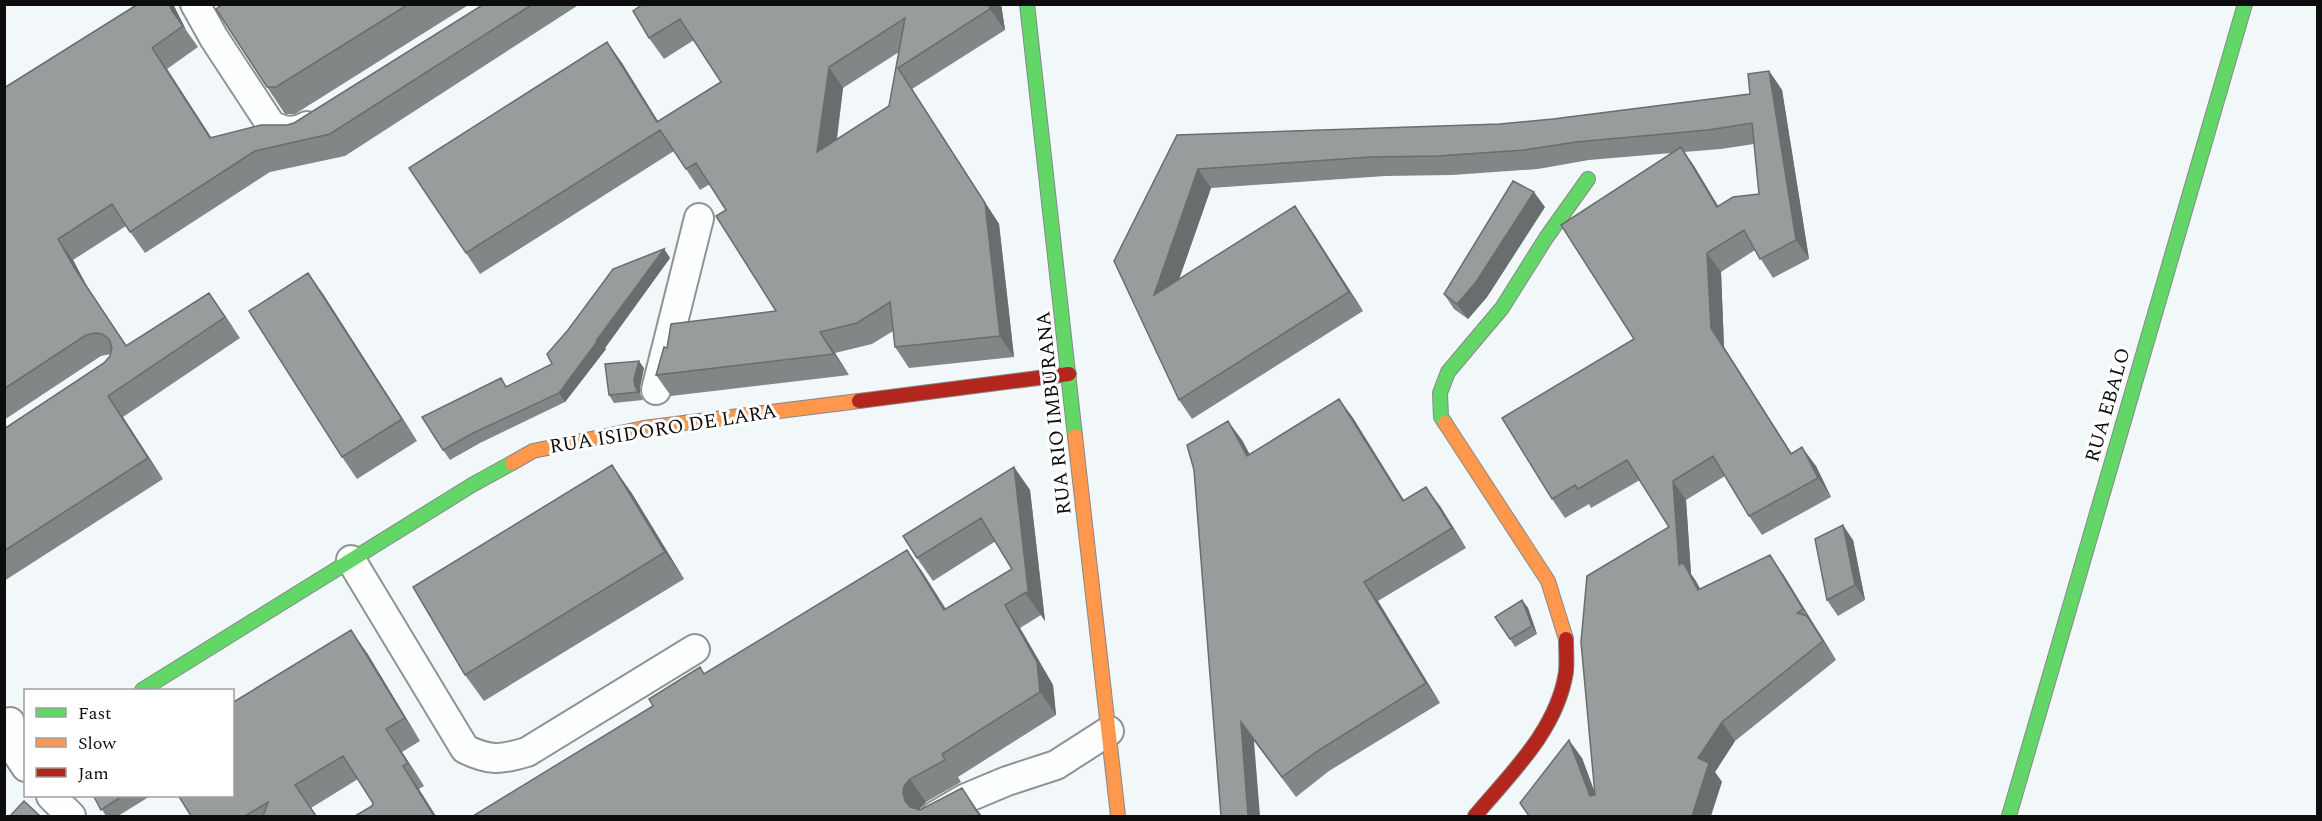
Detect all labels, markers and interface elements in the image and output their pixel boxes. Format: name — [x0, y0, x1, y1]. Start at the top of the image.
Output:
street label: RUA RIO IMBURANA — [1028, 310, 1080, 516]
street label: RUA EBALO — [2077, 344, 2139, 466]
street label: RUA ISIDORO DE LARA — [547, 396, 779, 462]
legend — [24, 689, 234, 797]
text: Fast — [78, 700, 111, 727]
text: Slow — [78, 730, 117, 757]
text: Jam — [78, 760, 109, 787]

